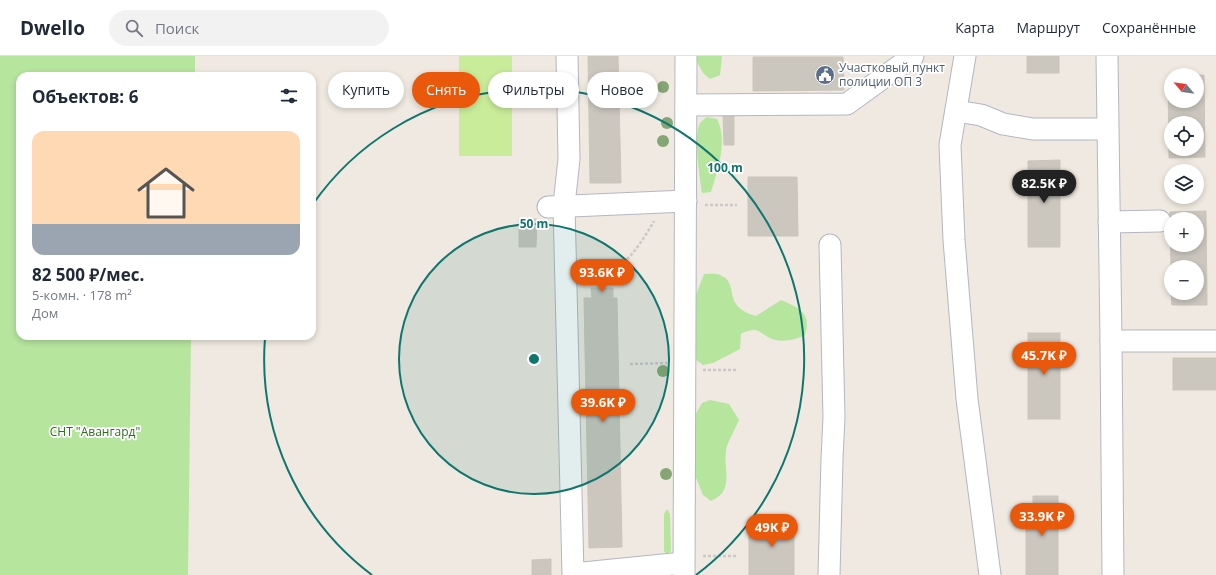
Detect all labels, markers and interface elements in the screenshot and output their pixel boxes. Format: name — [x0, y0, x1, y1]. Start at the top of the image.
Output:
search box — [109, 10, 389, 46]
text: Dwello — [20, 15, 85, 41]
icon: search — [123, 17, 145, 39]
text: Поиск — [155, 18, 199, 38]
text: Карта — [955, 18, 994, 37]
text: Маршрут — [1016, 18, 1080, 37]
text: Сохранённые — [1102, 18, 1196, 37]
place label: Участковый пункт полиции ОП 3 — [839, 59, 945, 90]
public building icon: Участковый пункт полиции ОП 3 — [814, 64, 836, 86]
north arrow — [1164, 68, 1204, 108]
map controls — [1164, 68, 1204, 300]
chip: Купить — [328, 72, 404, 108]
chip: Снять — [412, 72, 480, 108]
chip: Фильтры — [488, 72, 579, 108]
chip: Новое — [587, 72, 658, 108]
text: Объектов: 6 — [32, 85, 138, 108]
icon: filters — [278, 85, 300, 107]
button: locate — [1164, 116, 1204, 156]
icon: home — [130, 157, 202, 229]
text: 100 m — [707, 159, 743, 176]
button: layers — [1164, 164, 1204, 204]
pin: 82.5K ₽ — [1007, 170, 1081, 204]
text: 82.5K ₽ — [1021, 174, 1067, 192]
button: + — [1164, 212, 1204, 252]
text: 50 m — [520, 215, 548, 232]
pin: 93.6K ₽ — [565, 259, 639, 293]
button: − — [1164, 260, 1204, 300]
text: 82 500 ₽/мес. — [32, 263, 144, 286]
text: 93.6K ₽ — [579, 263, 625, 281]
text: 5-комн. · 178 m² — [32, 286, 132, 304]
text: Дом — [32, 304, 58, 322]
pin: 45.7K ₽ — [1007, 342, 1081, 376]
text: 45.7K ₽ — [1021, 346, 1067, 364]
centre of rings — [527, 352, 541, 366]
pin: 39.6K ₽ — [566, 389, 640, 423]
text: 39.6K ₽ — [580, 393, 626, 411]
park label: СНТ "Авангард" — [50, 423, 140, 440]
pin: 33.9K ₽ — [1005, 503, 1079, 537]
text: 33.9K ₽ — [1019, 507, 1065, 525]
pin: 49K ₽ — [744, 514, 800, 548]
text: 49K ₽ — [755, 518, 789, 536]

